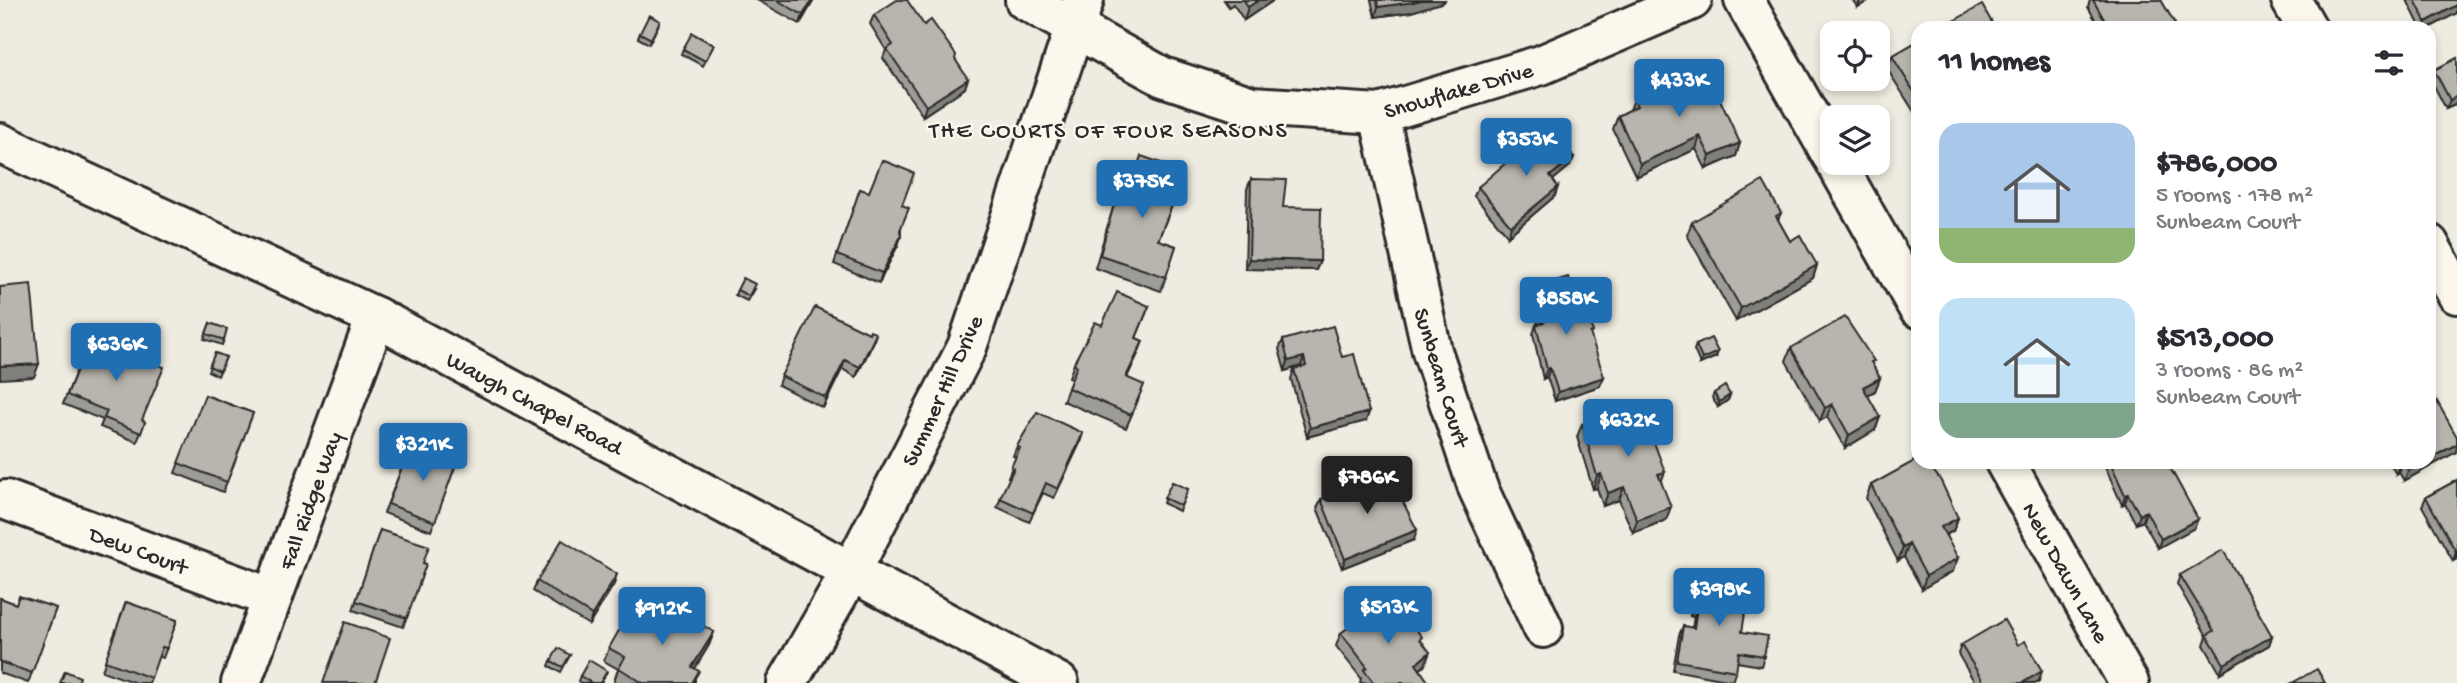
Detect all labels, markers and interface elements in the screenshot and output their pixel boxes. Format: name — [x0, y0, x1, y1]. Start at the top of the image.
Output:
map controls — [1820, 21, 1890, 175]
button: locate — [1820, 21, 1890, 91]
icon: filters — [2370, 44, 2408, 82]
text: 11 homes — [1939, 46, 2050, 81]
street label: Snowflake Drive — [1381, 58, 1538, 127]
pin: $433K — [1630, 60, 1728, 119]
text: $433K — [1650, 68, 1708, 95]
button: layers — [1820, 105, 1890, 175]
district label: THE COURTS OF FOUR SEASONS — [927, 118, 1289, 147]
pin: $353K — [1477, 118, 1575, 178]
text: $353K — [1497, 127, 1555, 154]
text: $786,000 — [2156, 148, 2277, 183]
icon: home — [1995, 151, 2079, 235]
pin: $375K — [1093, 160, 1191, 220]
text: $375K — [1113, 169, 1172, 196]
text: 5 rooms · 178 m² — [2156, 183, 2313, 210]
text: Sunbeam Court — [2156, 210, 2300, 237]
pin: $858K — [1517, 278, 1615, 337]
text: $858K — [1536, 286, 1596, 313]
street label: Sunbeam Court — [1406, 305, 1474, 452]
street label: Summer Hill Drive — [897, 311, 991, 471]
text: $513,000 — [2156, 323, 2273, 358]
pin: $636K — [67, 324, 165, 383]
icon: home — [1995, 326, 2079, 410]
text: $636K — [87, 332, 145, 359]
street label: Waugh Chapel Road — [441, 347, 627, 464]
text: 3 rooms · 86 m² — [2156, 358, 2303, 385]
text: Sunbeam Court — [2156, 385, 2300, 412]
pin: $632K — [1579, 400, 1677, 459]
text: $632K — [1599, 408, 1657, 435]
pin: $321K — [374, 424, 472, 483]
street label: Fall Ridge Way — [275, 429, 350, 575]
text: $321K — [395, 432, 451, 459]
pin: $786K — [1318, 456, 1416, 516]
text: $786K — [1337, 465, 1397, 492]
street label: New Dawn Lane — [2014, 499, 2114, 649]
street label: Dew Court — [83, 521, 192, 583]
pin: $398K — [1670, 568, 1768, 628]
text: $398K — [1689, 577, 1749, 604]
pin: $513K — [1339, 586, 1437, 646]
pin: $912K — [613, 588, 711, 647]
text: $513K — [1360, 595, 1416, 622]
text: $912K — [634, 596, 690, 623]

